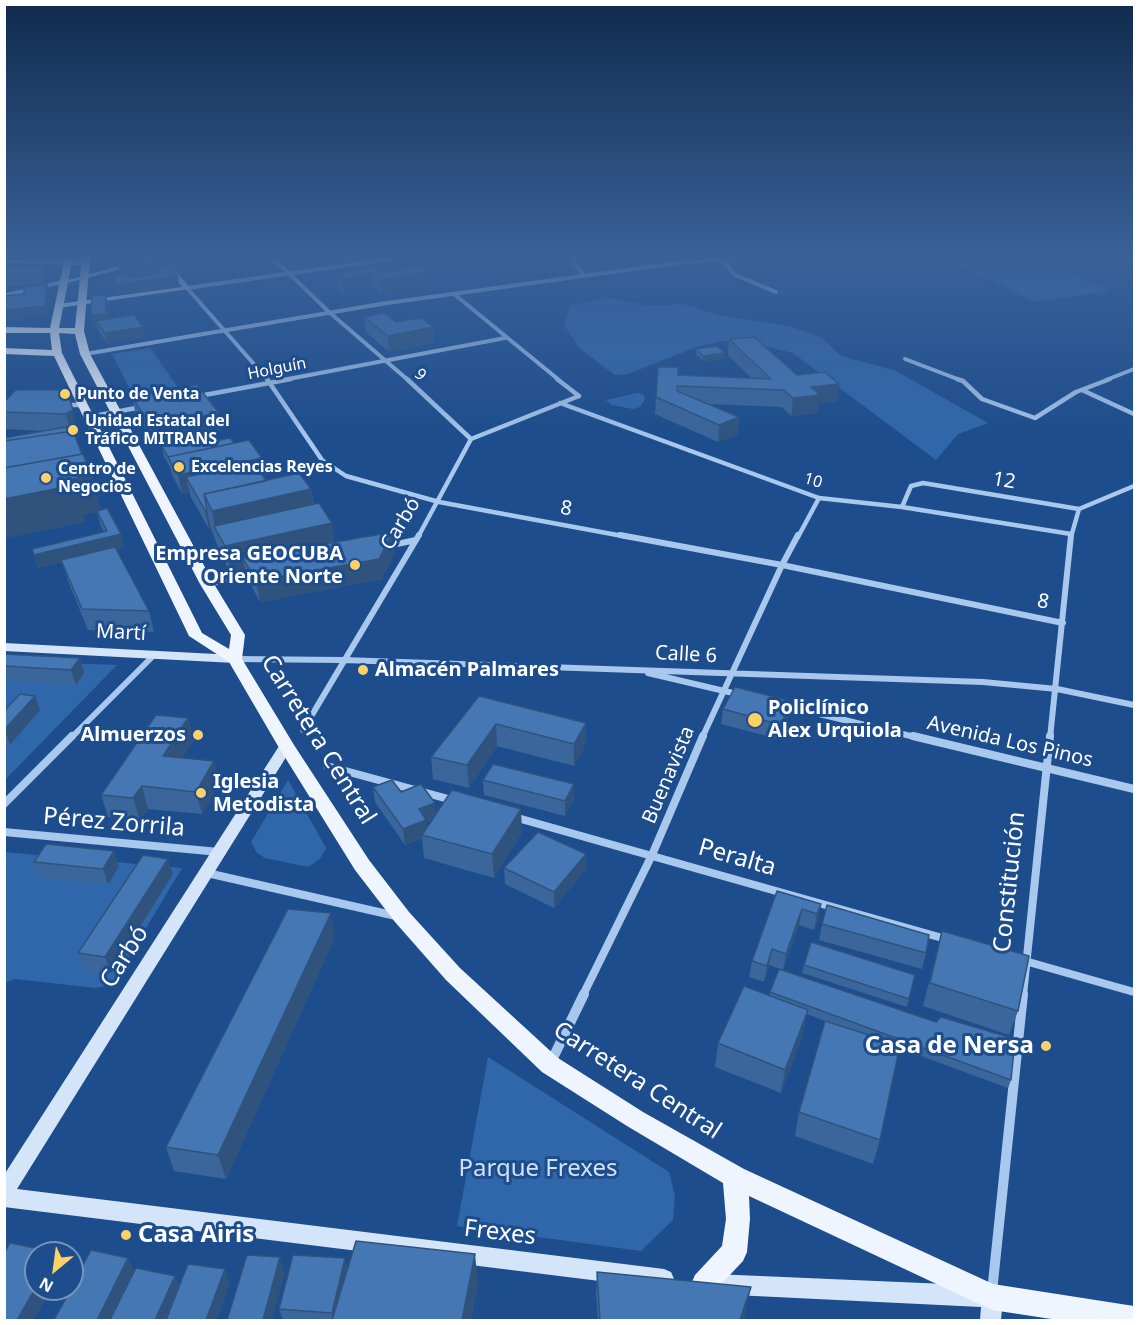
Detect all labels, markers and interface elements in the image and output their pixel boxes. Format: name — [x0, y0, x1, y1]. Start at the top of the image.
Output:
street label: Holguín — [246, 354, 308, 384]
street label: 9 — [410, 365, 430, 385]
place label: Punto de Venta — [77, 384, 199, 404]
marker: Punto de Venta — [58, 387, 72, 401]
place label: Unidad Estatal del Tráfico MITRANS — [85, 411, 230, 449]
marker: Unidad Estatal del Tráfico MITRANS — [66, 423, 80, 437]
place label: Excelencias Reyes — [191, 457, 333, 477]
place label: Centro de Negocios — [58, 459, 136, 497]
marker: Excelencias Reyes — [172, 460, 186, 474]
street label: 12 — [991, 467, 1017, 495]
street label: 10 — [802, 469, 824, 493]
marker: Centro de Negocios — [39, 471, 53, 485]
street label: Carbó — [376, 494, 426, 554]
street label: 8 — [558, 496, 574, 522]
place label: Empresa GEOCUBA Oriente Norte — [155, 542, 343, 589]
marker: Empresa GEOCUBA Oriente Norte — [348, 558, 362, 572]
street label: 8 — [1035, 589, 1051, 615]
street label: Martí — [95, 620, 147, 646]
street label: Calle 6 — [654, 641, 718, 669]
street label: Carretera Central — [254, 650, 382, 830]
place label: Almacén Palmares — [375, 658, 559, 682]
marker: Almacén Palmares — [356, 663, 370, 677]
place label: Policlínico Alex Urquiola — [768, 696, 902, 743]
marker: Policlínico Alex Urquiola — [746, 711, 764, 729]
street label: Avenida Los Pinos — [925, 711, 1095, 773]
place label: Almuerzos — [80, 723, 186, 747]
street label: Buenavista — [638, 723, 700, 827]
marker: Almuerzos — [191, 728, 205, 742]
place label: Iglesia Metodista — [213, 770, 314, 817]
marker: Iglesia Metodista — [194, 786, 208, 800]
street label: Pérez Zorrila — [42, 802, 186, 844]
street label: Constitución — [988, 810, 1032, 954]
street label: Peralta — [695, 833, 779, 883]
street label: Carbó — [95, 921, 155, 993]
street label: Carretera Central — [548, 1016, 726, 1146]
place label: Casa de Nersa — [865, 1032, 1034, 1060]
marker: Casa de Nersa — [1039, 1039, 1053, 1053]
park label: Parque Frexes — [459, 1155, 617, 1183]
street label: Frexes — [462, 1214, 538, 1252]
place label: Casa Airis — [138, 1221, 254, 1249]
marker: Casa Airis — [119, 1228, 133, 1242]
north arrow — [24, 1241, 84, 1301]
text: N — [35, 1272, 57, 1298]

